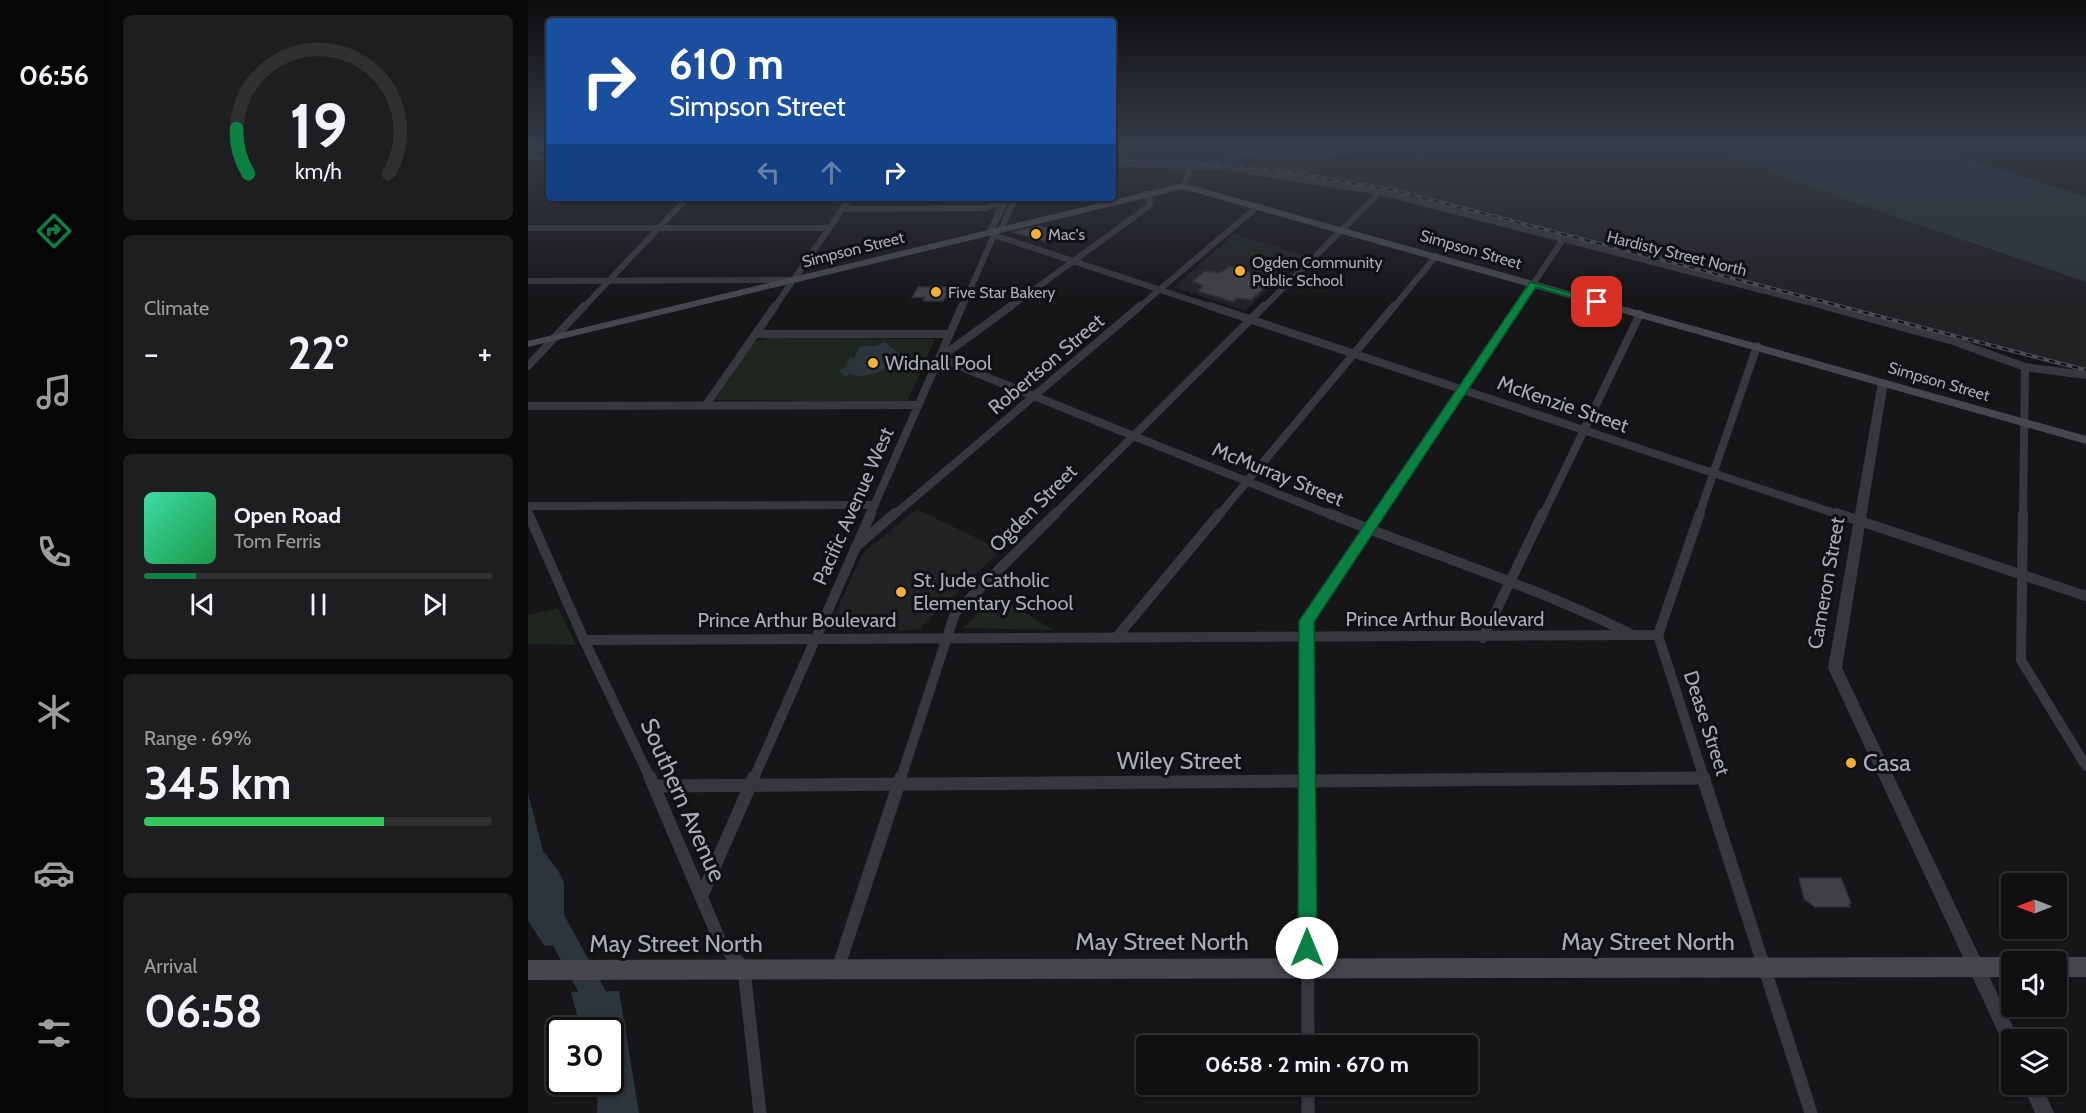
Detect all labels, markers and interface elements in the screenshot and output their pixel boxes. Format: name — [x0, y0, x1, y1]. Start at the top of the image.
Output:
text: 610 m — [669, 38, 784, 90]
icon: right — [570, 42, 648, 120]
text: 06:56 — [19, 59, 89, 92]
text: 19 — [289, 88, 347, 164]
text: Simpson Street — [669, 90, 846, 123]
icon: left — [752, 156, 785, 189]
icon: ahead — [815, 156, 848, 189]
icon: right — [878, 156, 911, 189]
text: km/h — [295, 159, 341, 185]
icon: directions — [33, 210, 75, 252]
place label: Mac's — [1048, 225, 1085, 244]
street label: Simpson Street — [1418, 226, 1524, 273]
street label: Simpson Street — [800, 227, 907, 271]
marker: Mac's — [1029, 227, 1043, 241]
street label: Hardisty Street North — [1605, 227, 1749, 280]
place label: Ogden Community Public School — [1252, 253, 1383, 290]
marker: Ogden Community Public School — [1233, 264, 1247, 278]
pin — [1571, 276, 1622, 327]
place label: Five Star Bakery — [948, 283, 1055, 302]
marker: Five Star Bakery — [929, 285, 943, 299]
icon: arrive — [1580, 285, 1613, 318]
text: Climate — [144, 296, 209, 320]
street label: Robertson Street — [983, 309, 1109, 419]
text: 22° — [288, 326, 348, 380]
text: − — [144, 333, 159, 373]
text: + — [477, 333, 492, 373]
place label: Widnall Pool — [885, 351, 992, 375]
marker: Widnall Pool — [866, 356, 880, 370]
street label: Simpson Street — [1886, 358, 1992, 405]
street label: McKenzie Street — [1494, 370, 1632, 438]
icon: music — [33, 371, 75, 413]
street label: Pacific Avenue West — [807, 423, 899, 588]
street label: McMurray Street — [1209, 437, 1347, 511]
street label: Ogden Street — [984, 459, 1082, 557]
text: Open Road — [234, 502, 341, 529]
street label: Cameron Street — [1803, 515, 1849, 651]
text: Tom Ferris — [234, 529, 321, 553]
icon: phone — [33, 531, 75, 573]
place label: St. Jude Catholic Elementary School — [913, 568, 1074, 615]
marker: St. Jude Catholic Elementary School — [894, 585, 908, 599]
icon: previous — [186, 588, 219, 621]
icon: pause — [302, 588, 335, 621]
icon: next — [418, 588, 451, 621]
street label: Prince Arthur Boulevard — [1346, 607, 1544, 631]
street label: Prince Arthur Boulevard — [698, 608, 896, 632]
street label: Dease Street — [1679, 668, 1735, 779]
icon: climate — [33, 691, 75, 733]
street label: Southern Avenue — [634, 714, 732, 886]
text: Range · 69% — [144, 726, 251, 750]
street label: Wiley Street — [1117, 746, 1241, 775]
place label: Casa — [1863, 748, 1911, 777]
text: 345 km — [144, 756, 291, 810]
marker: Casa — [1844, 756, 1858, 770]
icon: car — [33, 852, 75, 894]
north arrow — [2001, 873, 2067, 939]
map controls — [2001, 873, 2067, 1095]
position arrow — [1275, 916, 1339, 980]
street label: May Street North — [1075, 927, 1249, 956]
street label: May Street North — [1561, 927, 1735, 956]
street label: May Street North — [589, 929, 763, 958]
button: sound — [2001, 951, 2067, 1017]
text: Arrival — [144, 954, 197, 978]
text: 06:58 — [144, 984, 262, 1038]
icon: filters — [33, 1012, 75, 1054]
speed limit sign: 30 — [546, 1017, 624, 1095]
button: layers — [2001, 1029, 2067, 1095]
text: 06:58 · 2 min · 670 m — [1205, 1051, 1409, 1078]

